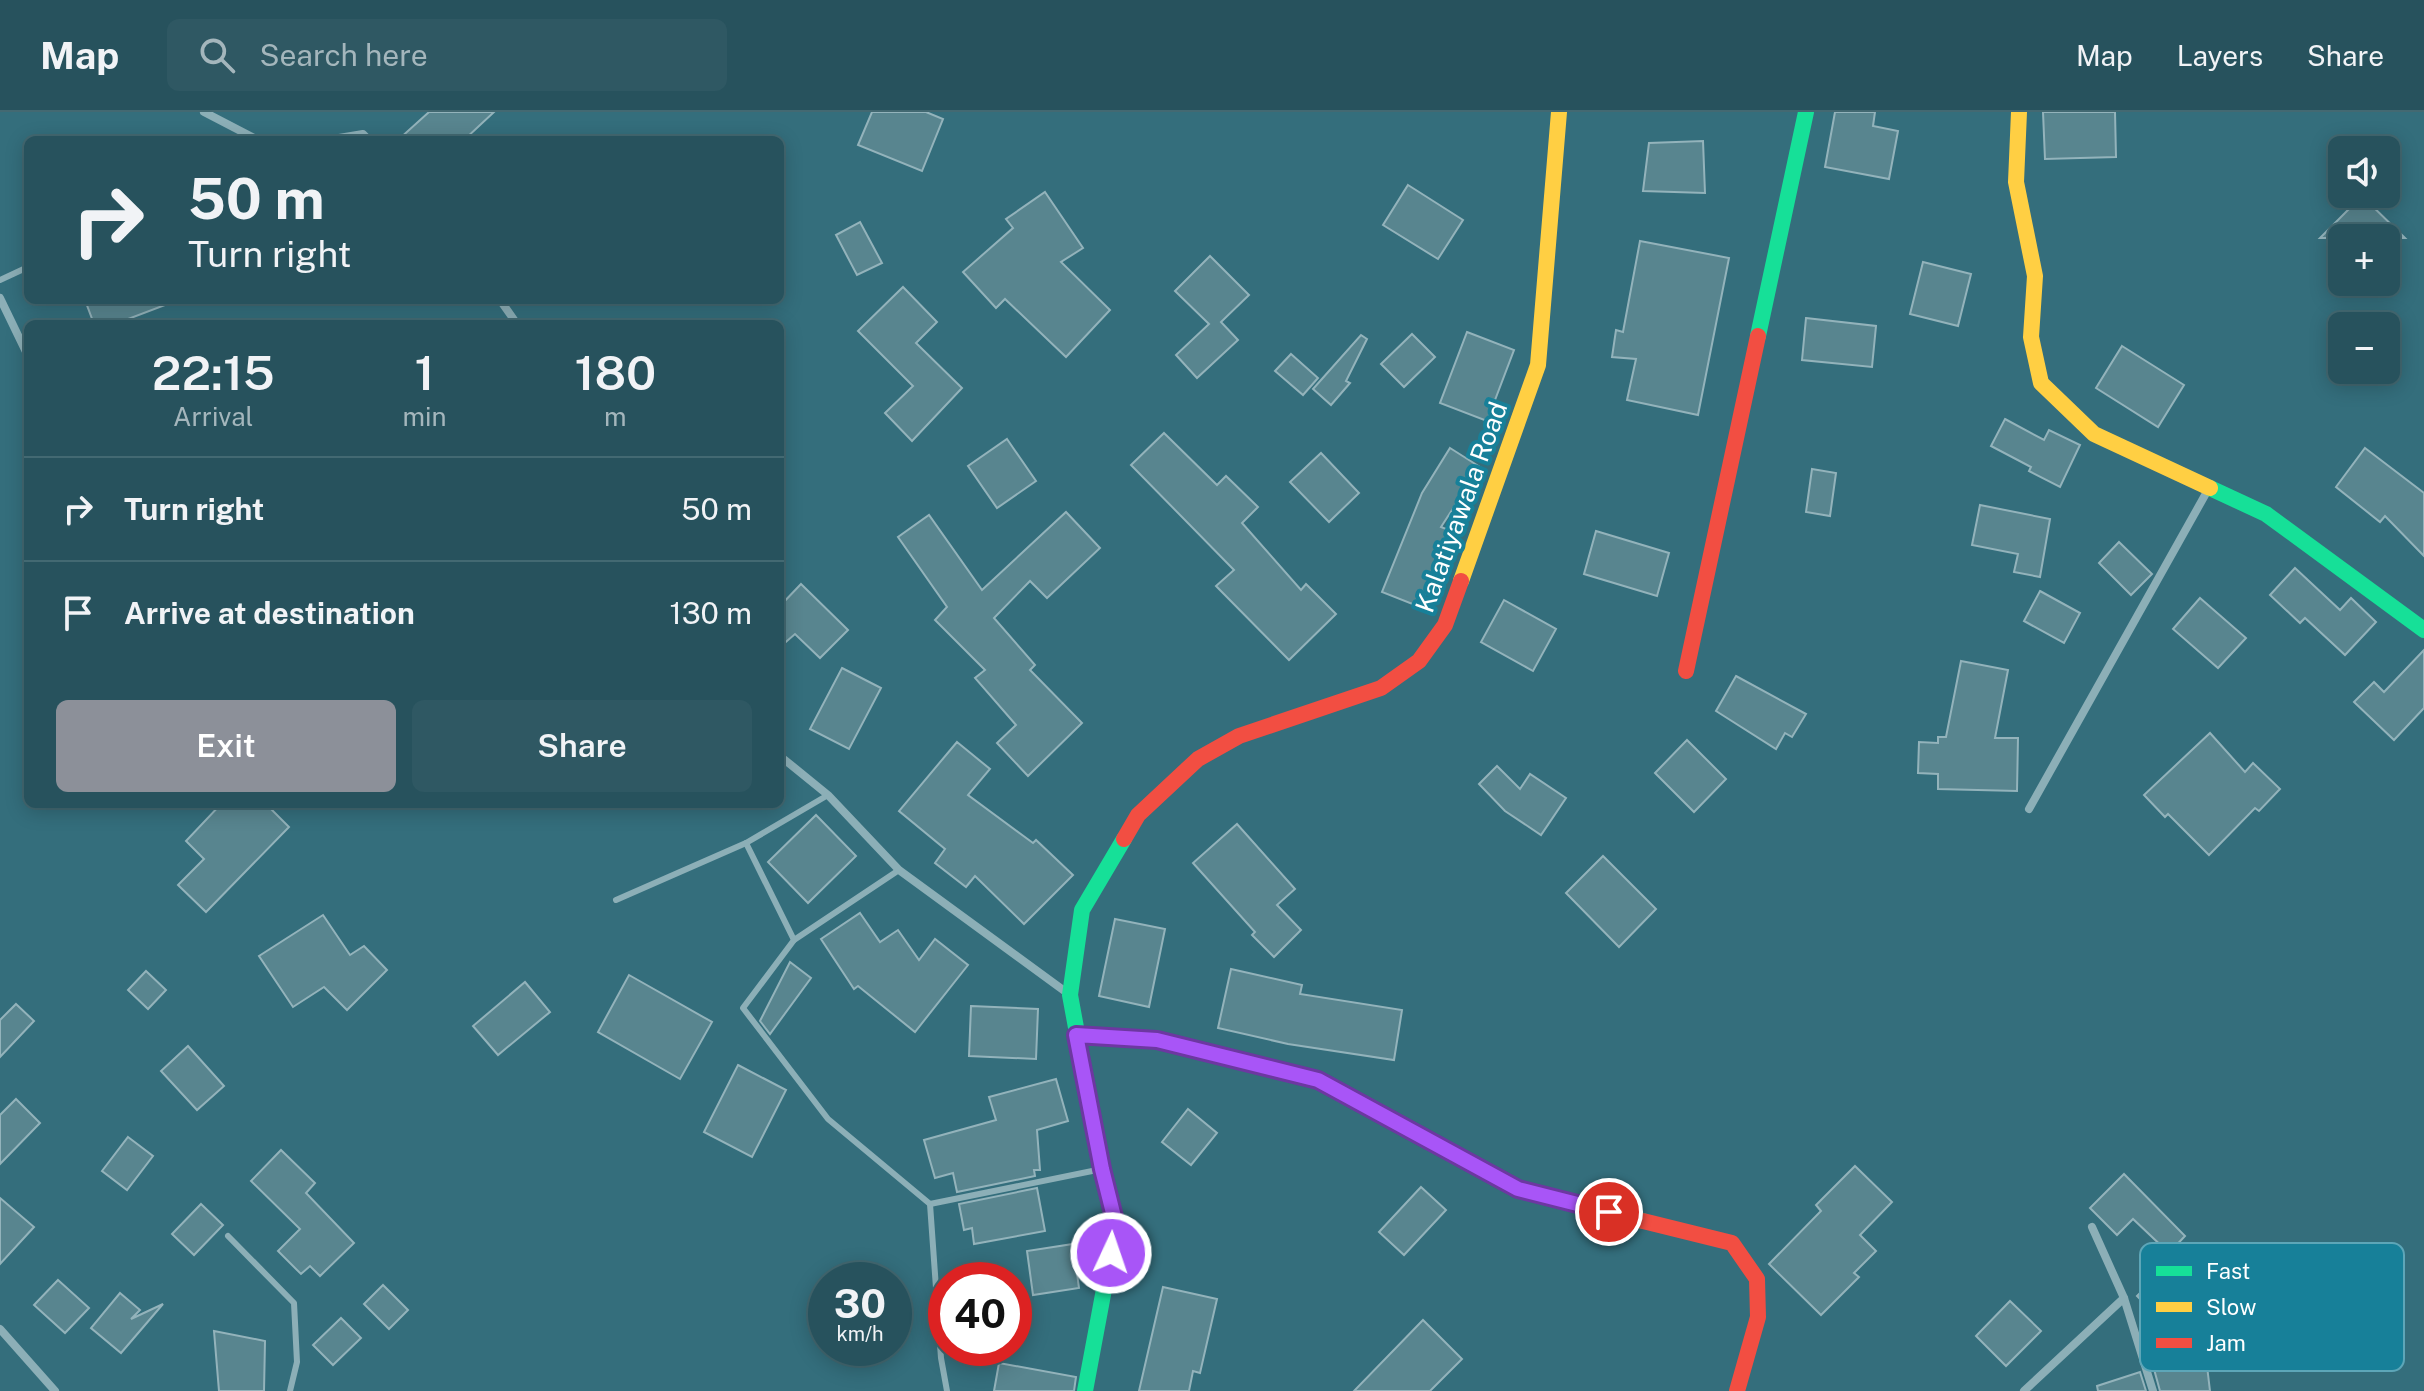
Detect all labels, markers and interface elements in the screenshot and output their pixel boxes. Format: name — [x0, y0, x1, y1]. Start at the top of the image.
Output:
search box — [167, 19, 727, 91]
text: Map — [40, 33, 119, 78]
icon: search — [195, 33, 239, 77]
text: Search here — [259, 37, 428, 73]
text: Map — [2076, 39, 2133, 72]
text: Layers — [2177, 39, 2263, 72]
text: Share — [2307, 39, 2384, 72]
map controls — [2328, 136, 2400, 384]
button: sound — [2328, 136, 2400, 208]
text: 50 m — [188, 166, 325, 232]
icon: right — [56, 168, 160, 272]
button: + — [2328, 224, 2400, 296]
text: Turn right — [188, 233, 351, 275]
button: − — [2328, 312, 2400, 384]
text: 22:15 — [152, 344, 275, 401]
text: 1 — [415, 344, 435, 401]
text: 180 — [574, 344, 656, 401]
street label: Kalatiyawala Road — [1408, 397, 1514, 617]
text: Arrival — [173, 401, 253, 432]
text: min — [403, 401, 447, 432]
text: m — [604, 401, 627, 432]
icon: right — [56, 487, 100, 531]
text: Turn right — [124, 491, 264, 527]
text: 50 m — [681, 491, 752, 527]
icon: arrive — [56, 591, 100, 635]
text: Arrive at destination — [124, 595, 415, 631]
text: 130 m — [669, 595, 752, 631]
button: Exit — [56, 700, 396, 792]
button: Share — [412, 700, 752, 792]
pin — [1575, 1178, 1643, 1246]
icon: arrive — [1587, 1190, 1631, 1234]
position arrow — [1069, 1211, 1153, 1295]
legend — [2140, 1243, 2404, 1371]
text: Fast — [2206, 1258, 2250, 1284]
speed limit sign: 40 — [928, 1262, 1032, 1366]
text: 30 — [834, 1280, 886, 1327]
text: Slow — [2206, 1294, 2256, 1320]
text: km/h — [836, 1322, 884, 1346]
text: Jam — [2206, 1330, 2246, 1356]

